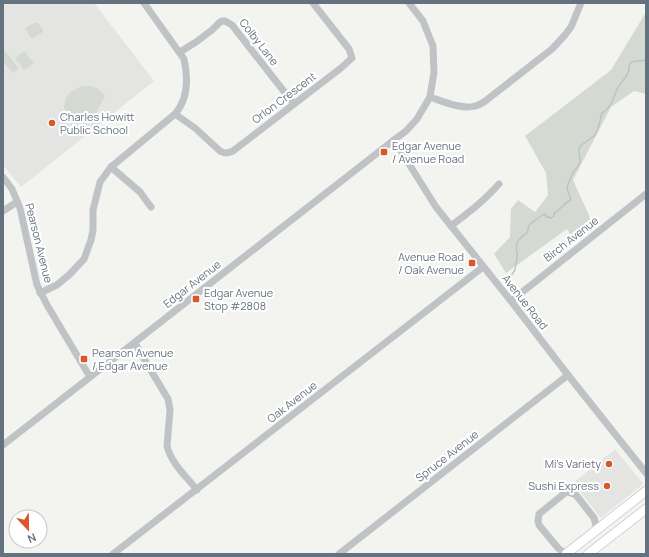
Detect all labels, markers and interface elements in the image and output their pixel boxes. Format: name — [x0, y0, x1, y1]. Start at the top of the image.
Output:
street label: Colby Lane — [236, 15, 283, 69]
street label: Orlon Crescent — [249, 69, 319, 127]
place label: Charles Howitt Public School — [60, 109, 134, 137]
marker: Charles Howitt Public School — [47, 118, 57, 128]
place label: Edgar Avenue / Avenue Road — [392, 138, 464, 166]
marker: Edgar Avenue / Avenue Road — [379, 147, 389, 157]
street label: Pearson Avenue — [22, 202, 57, 285]
street label: Birch Avenue — [540, 212, 602, 265]
place label: Avenue Road / Oak Avenue — [398, 249, 465, 277]
street label: Edgar Avenue — [160, 256, 224, 311]
marker: Avenue Road / Oak Avenue — [467, 258, 477, 268]
street label: Avenue Road — [499, 271, 552, 332]
place label: Edgar Avenue Stop #2808 — [204, 285, 274, 313]
marker: Edgar Avenue Stop #2808 — [191, 294, 201, 304]
place label: Pearson Avenue / Edgar Avenue — [92, 345, 174, 373]
marker: Pearson Avenue / Edgar Avenue — [79, 354, 89, 364]
street label: Oak Avenue — [264, 377, 320, 426]
street label: Spruce Avenue — [412, 426, 482, 485]
place label: Mi’s Variety — [545, 456, 601, 471]
marker: Mi’s Variety — [604, 459, 614, 469]
place label: Sushi Express — [528, 478, 599, 493]
marker: Sushi Express — [602, 481, 612, 491]
north arrow — [8, 509, 48, 549]
text: N — [25, 530, 38, 547]

